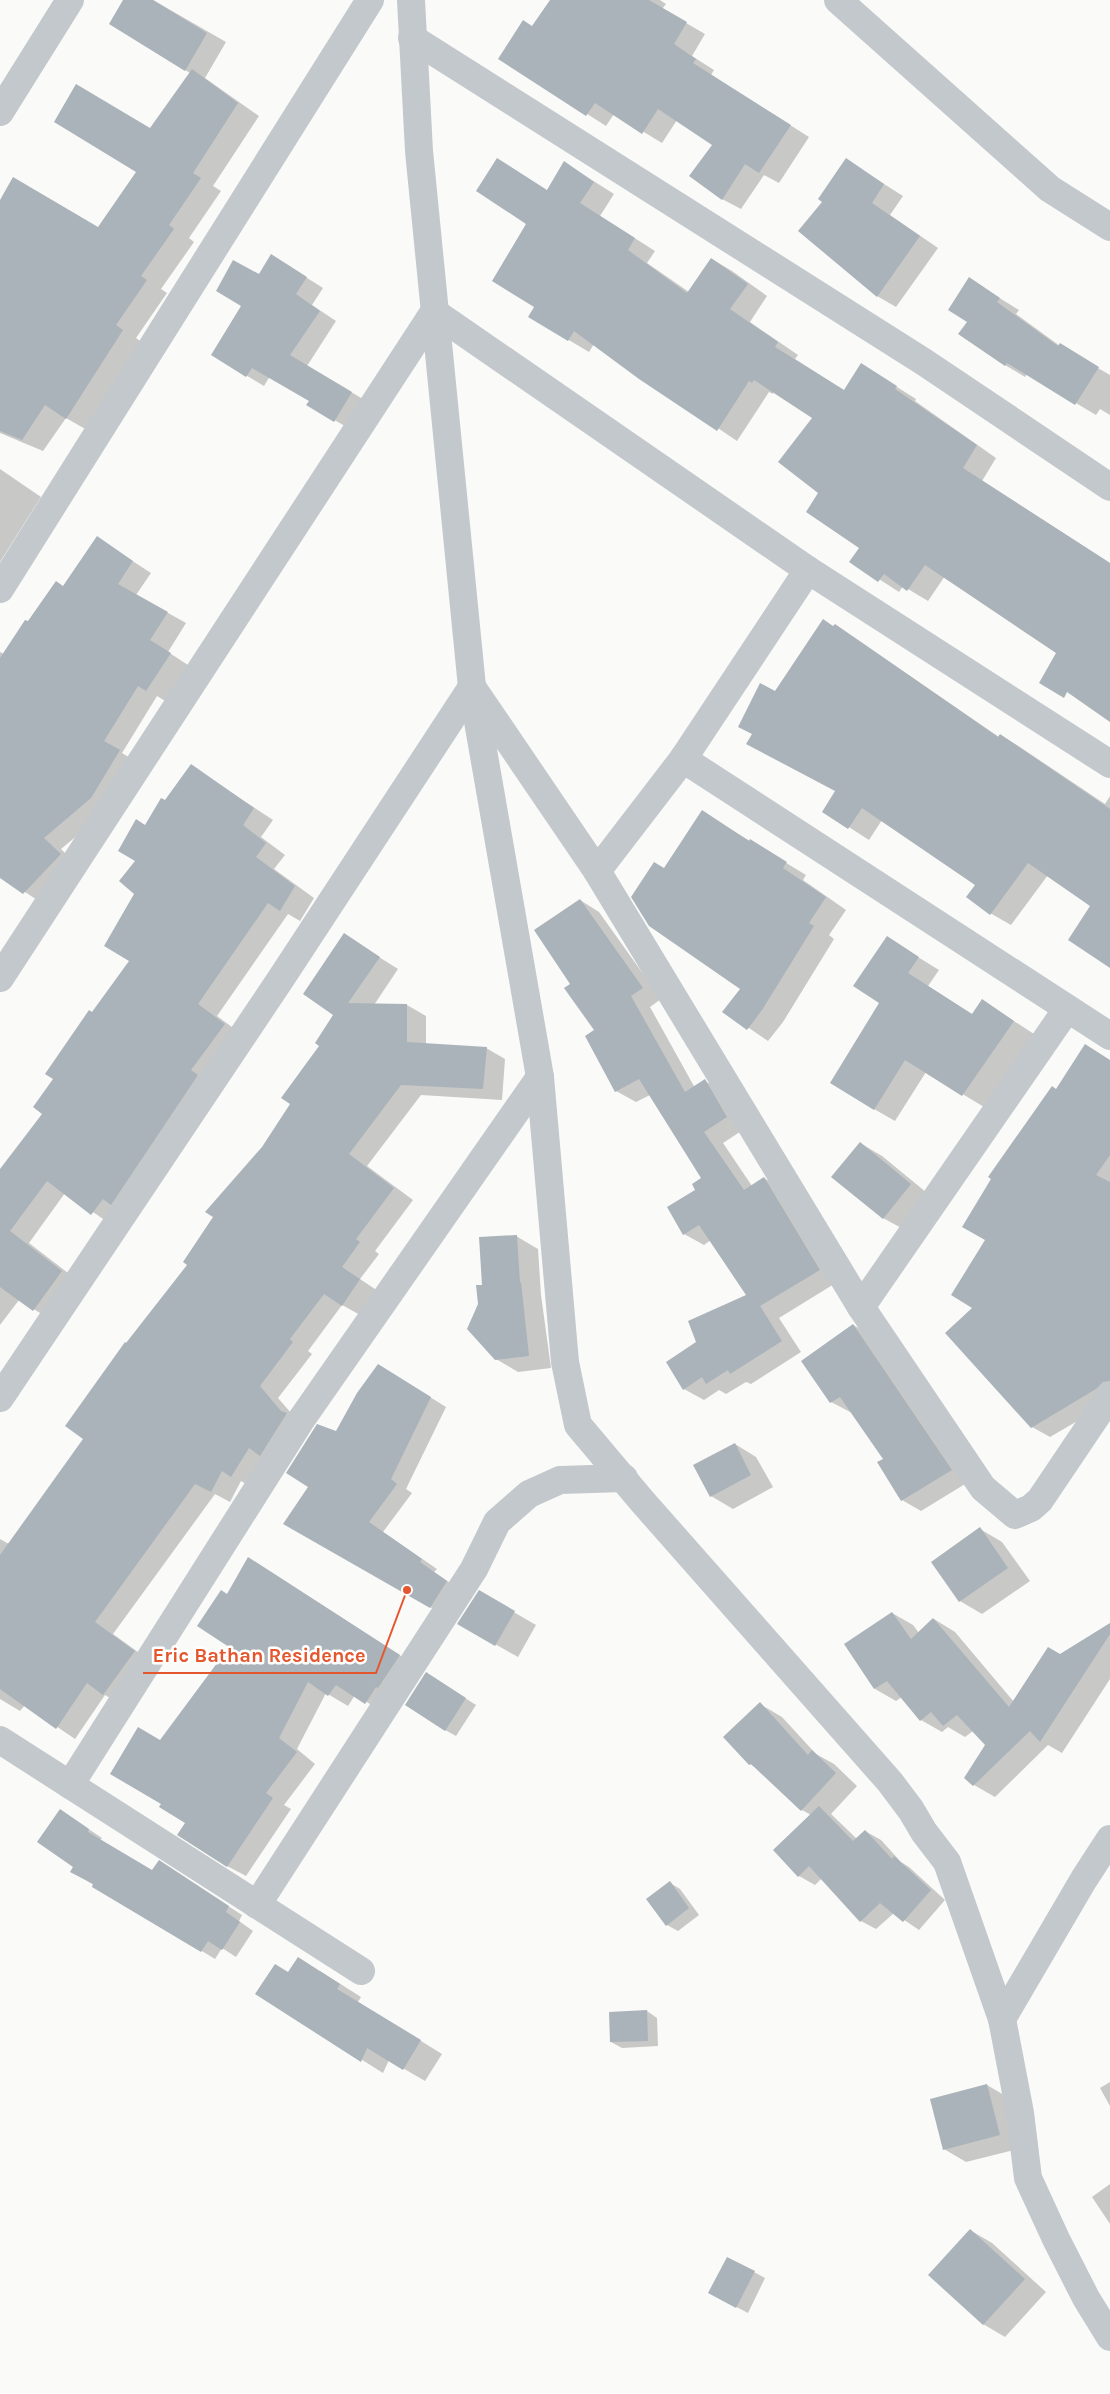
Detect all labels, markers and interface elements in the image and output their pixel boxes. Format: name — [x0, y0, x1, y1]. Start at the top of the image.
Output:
callout: Eric Bathan Residence — [143, 1638, 376, 1673]
text: Eric Bathan Residence — [152, 1644, 366, 1667]

